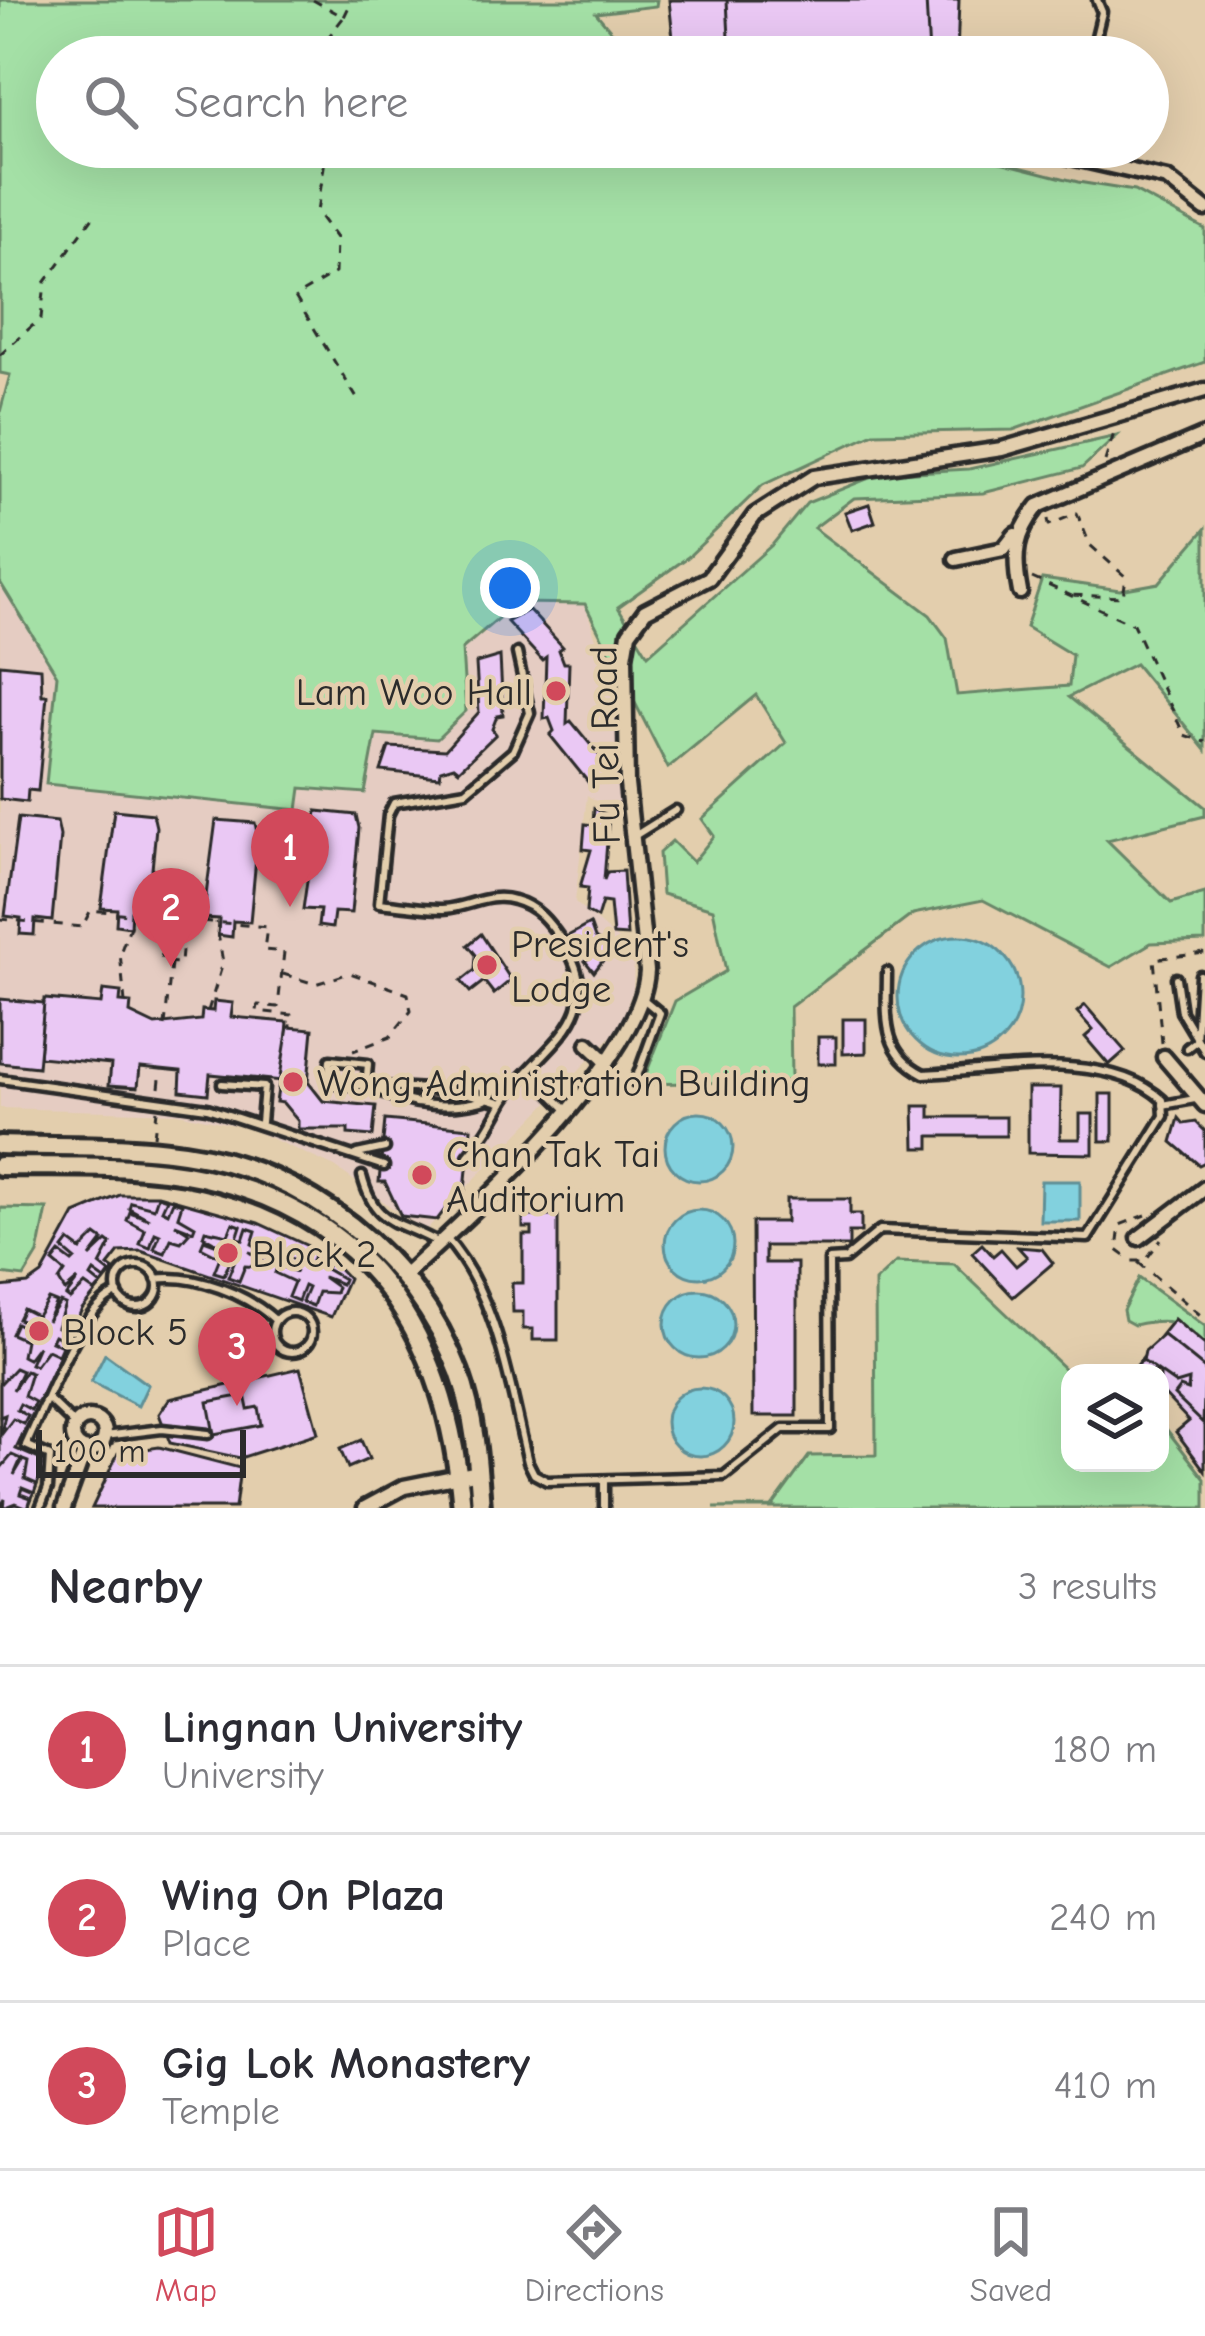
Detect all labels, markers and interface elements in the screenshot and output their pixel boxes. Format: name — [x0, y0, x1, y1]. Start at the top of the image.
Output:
search box — [36, 36, 1169, 168]
icon: search — [78, 69, 144, 135]
text: Search here — [174, 76, 408, 128]
your location — [480, 558, 540, 618]
street label: Fu Tei Road — [581, 645, 630, 845]
place label: Lam Woo Hall — [296, 670, 532, 715]
marker: Lam Woo Hall — [543, 678, 569, 704]
pin: 1 — [251, 808, 329, 907]
pin: 2 — [132, 868, 210, 967]
place label: President's Lodge — [511, 922, 689, 1012]
marker: President's Lodge — [474, 952, 500, 978]
place label: Wong Administration Building — [317, 1061, 811, 1106]
marker: Wong Administration Building — [280, 1069, 306, 1095]
place label: Chan Tak Tai Auditorium — [446, 1132, 660, 1222]
marker: Chan Tak Tai Auditorium — [409, 1162, 435, 1188]
place label: Block 2 — [252, 1232, 376, 1277]
marker: Block 2 — [215, 1240, 241, 1266]
pin: 3 — [198, 1307, 276, 1406]
place label: Block 5 — [63, 1310, 188, 1355]
marker: Block 5 — [26, 1318, 52, 1344]
map controls — [1061, 1364, 1169, 1472]
button: layers — [1061, 1364, 1169, 1472]
scale bar — [36, 1424, 246, 1477]
text: 100 m — [54, 1432, 146, 1470]
text: Nearby — [48, 1557, 202, 1616]
text: 3 results — [1018, 1564, 1157, 1609]
text: Lingnan University — [162, 1701, 522, 1753]
text: 1 — [79, 1727, 95, 1772]
text: 180 m — [1052, 1727, 1157, 1772]
text: University — [162, 1753, 324, 1798]
text: Wing On Plaza — [162, 1869, 445, 1921]
text: 2 — [77, 1895, 97, 1940]
text: 240 m — [1049, 1895, 1157, 1940]
text: Place — [162, 1921, 251, 1966]
text: Gig Lok Monastery — [162, 2037, 530, 2089]
text: 3 — [77, 2063, 97, 2108]
text: 410 m — [1054, 2063, 1157, 2108]
text: Temple — [162, 2089, 280, 2134]
tab: Map — [153, 2199, 219, 2309]
tab: Directions — [525, 2199, 664, 2309]
tab: Saved — [970, 2199, 1052, 2309]

